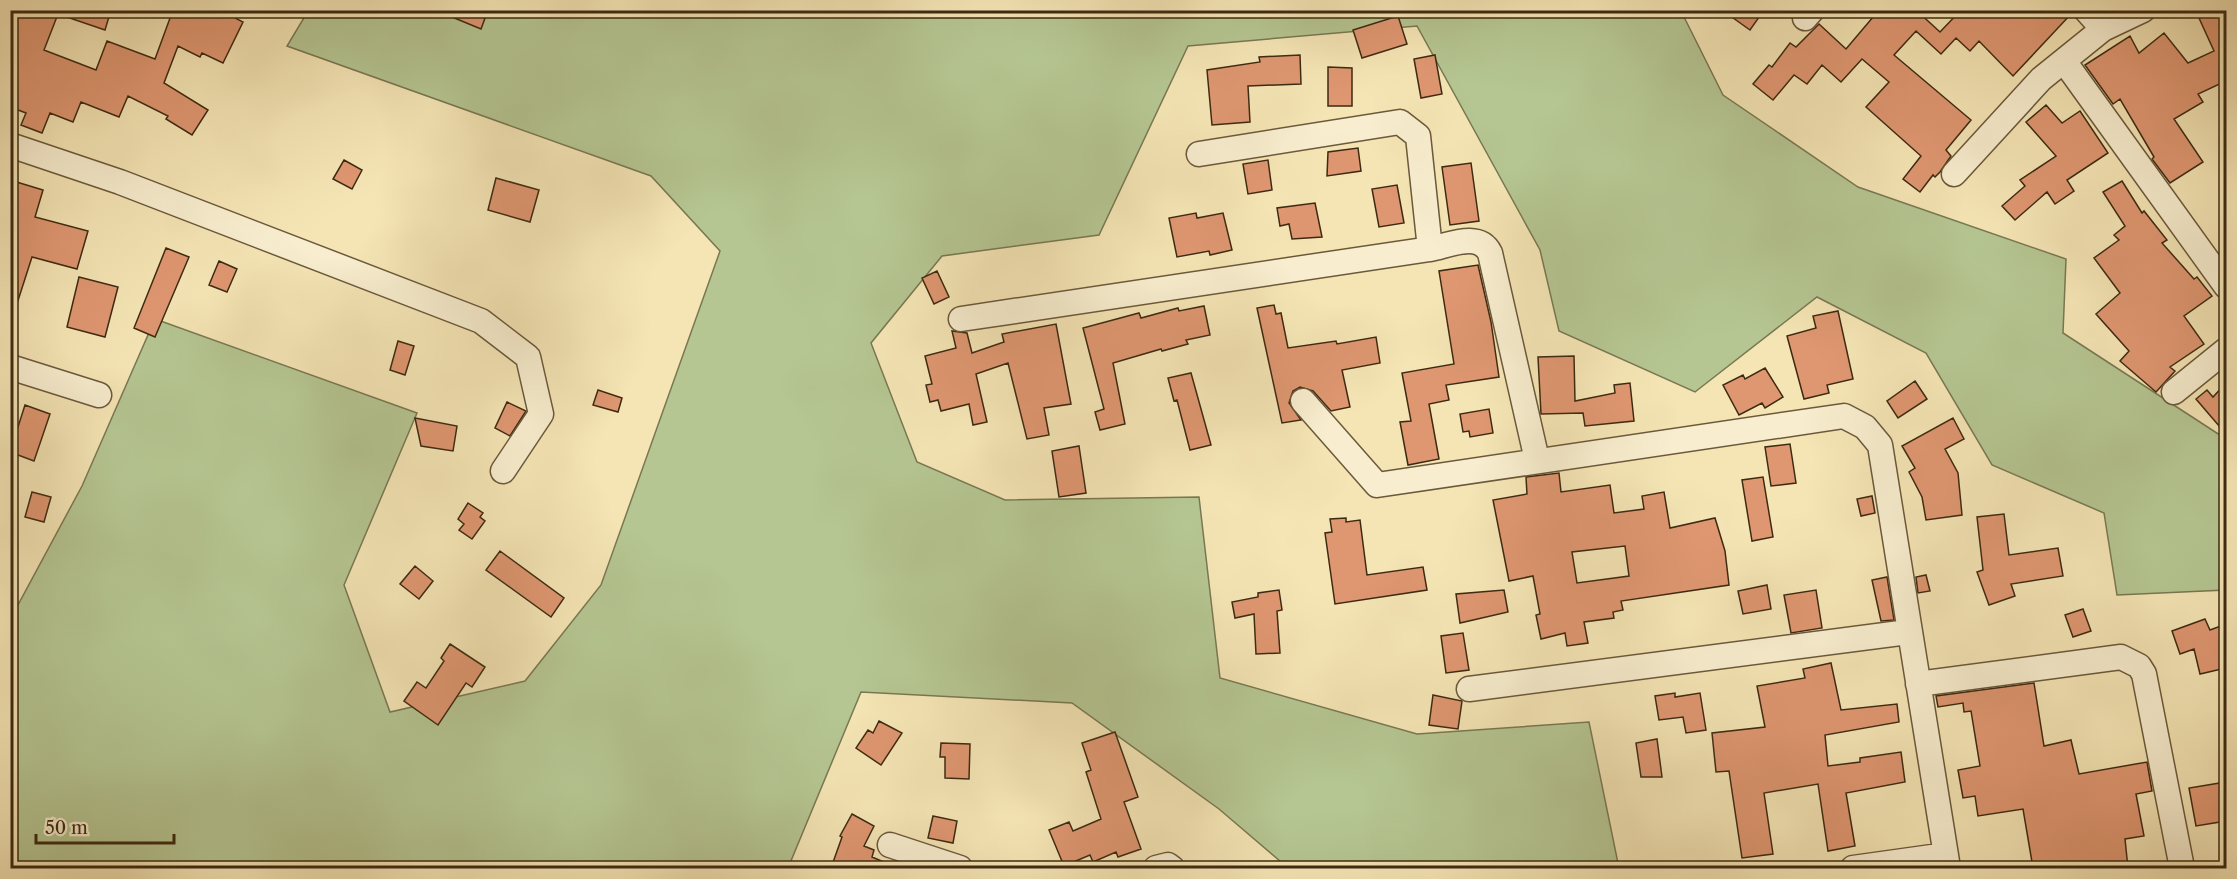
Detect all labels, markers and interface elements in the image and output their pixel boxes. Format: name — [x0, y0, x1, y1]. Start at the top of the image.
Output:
scale bar — [36, 807, 174, 845]
text: 50 m — [45, 817, 88, 839]

